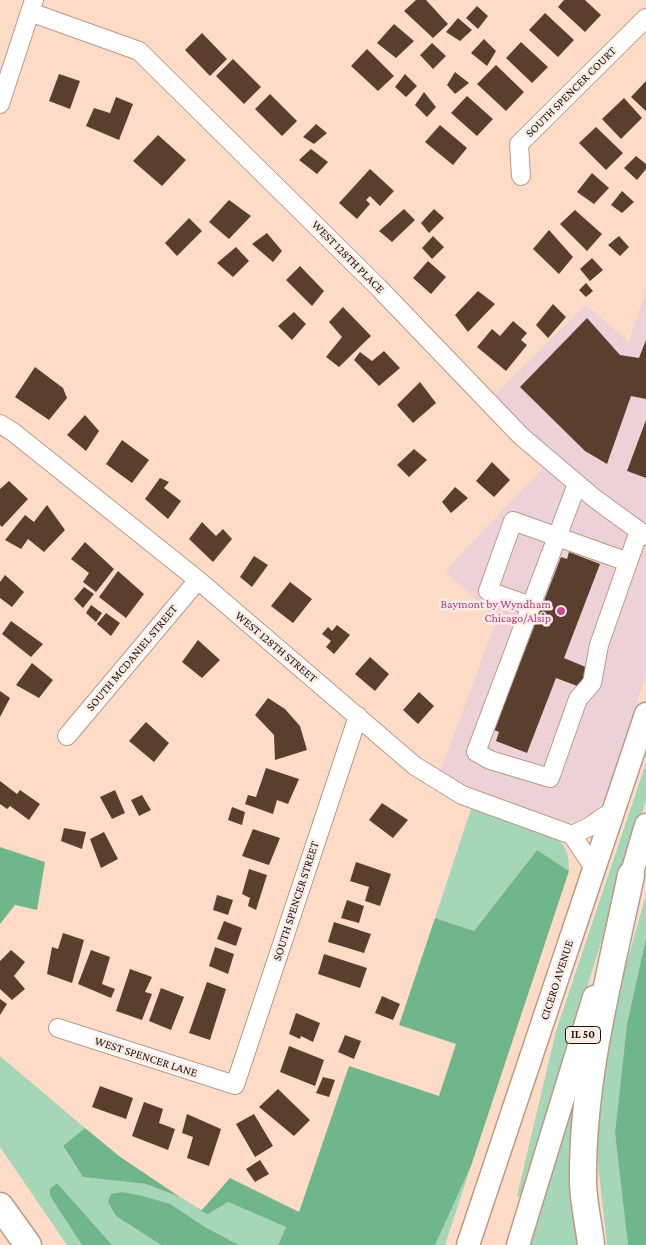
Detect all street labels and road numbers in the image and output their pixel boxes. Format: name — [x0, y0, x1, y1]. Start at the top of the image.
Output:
street label: SOUTH SPENCER COURT — [523, 44, 619, 140]
street label: WEST 128TH PLACE — [309, 218, 387, 296]
street label: SOUTH MCDANIEL STREET — [83, 602, 181, 714]
street label: WEST 128TH STREET — [232, 608, 320, 686]
street label: SOUTH SPENCER STREET — [270, 839, 322, 963]
street label: CICERO AVENUE — [537, 938, 577, 1022]
road number: IL 50 — [566, 1026, 600, 1044]
street label: WEST SPENCER LANE — [93, 1034, 199, 1080]

